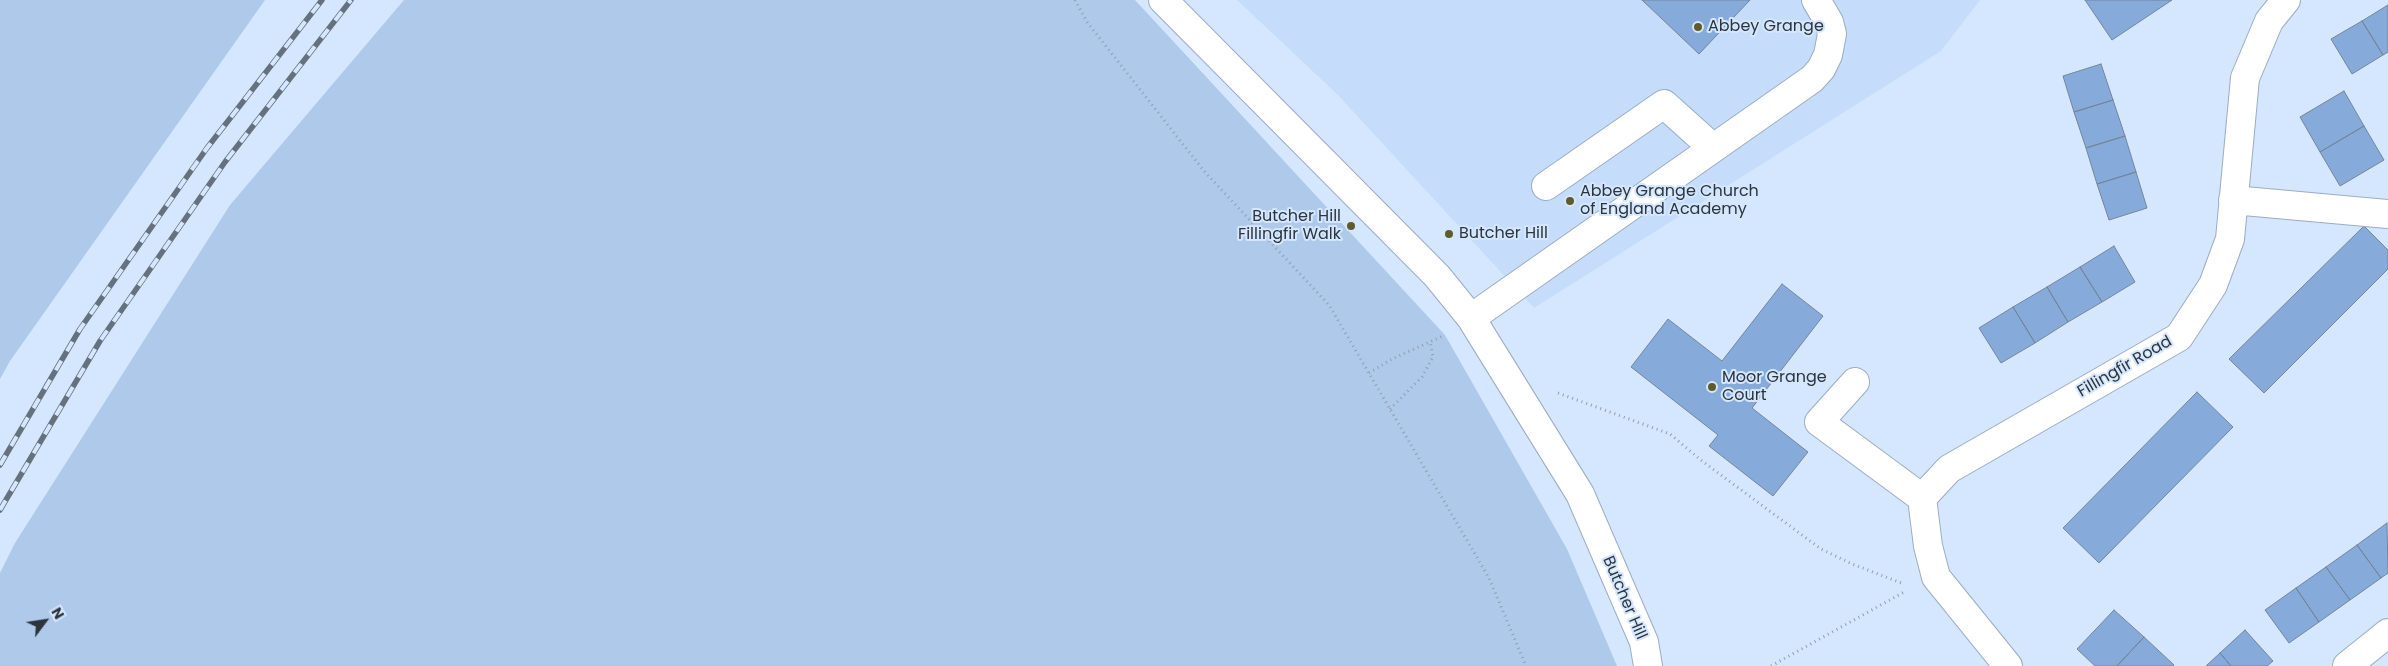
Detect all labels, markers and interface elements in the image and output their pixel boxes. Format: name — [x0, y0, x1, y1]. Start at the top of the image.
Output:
place label: Abbey Grange — [1708, 17, 1824, 37]
marker: Abbey Grange — [1692, 21, 1704, 33]
place label: Abbey Grange Church of England Academy — [1580, 182, 1759, 220]
marker: Abbey Grange Church of England Academy — [1564, 195, 1576, 207]
place label: Butcher Hill Fillingfir Walk — [1238, 207, 1341, 245]
marker: Butcher Hill Fillingfir Walk — [1345, 220, 1357, 232]
place label: Butcher Hill — [1459, 224, 1548, 244]
marker: Butcher Hill — [1443, 228, 1455, 240]
street label: Fillingfir Road — [2074, 332, 2176, 402]
place label: Moor Grange Court — [1722, 368, 1827, 406]
marker: Moor Grange Court — [1706, 381, 1718, 393]
street label: Butcher Hill — [1598, 553, 1650, 643]
north arrow — [20, 596, 70, 646]
text: N — [47, 604, 69, 623]

